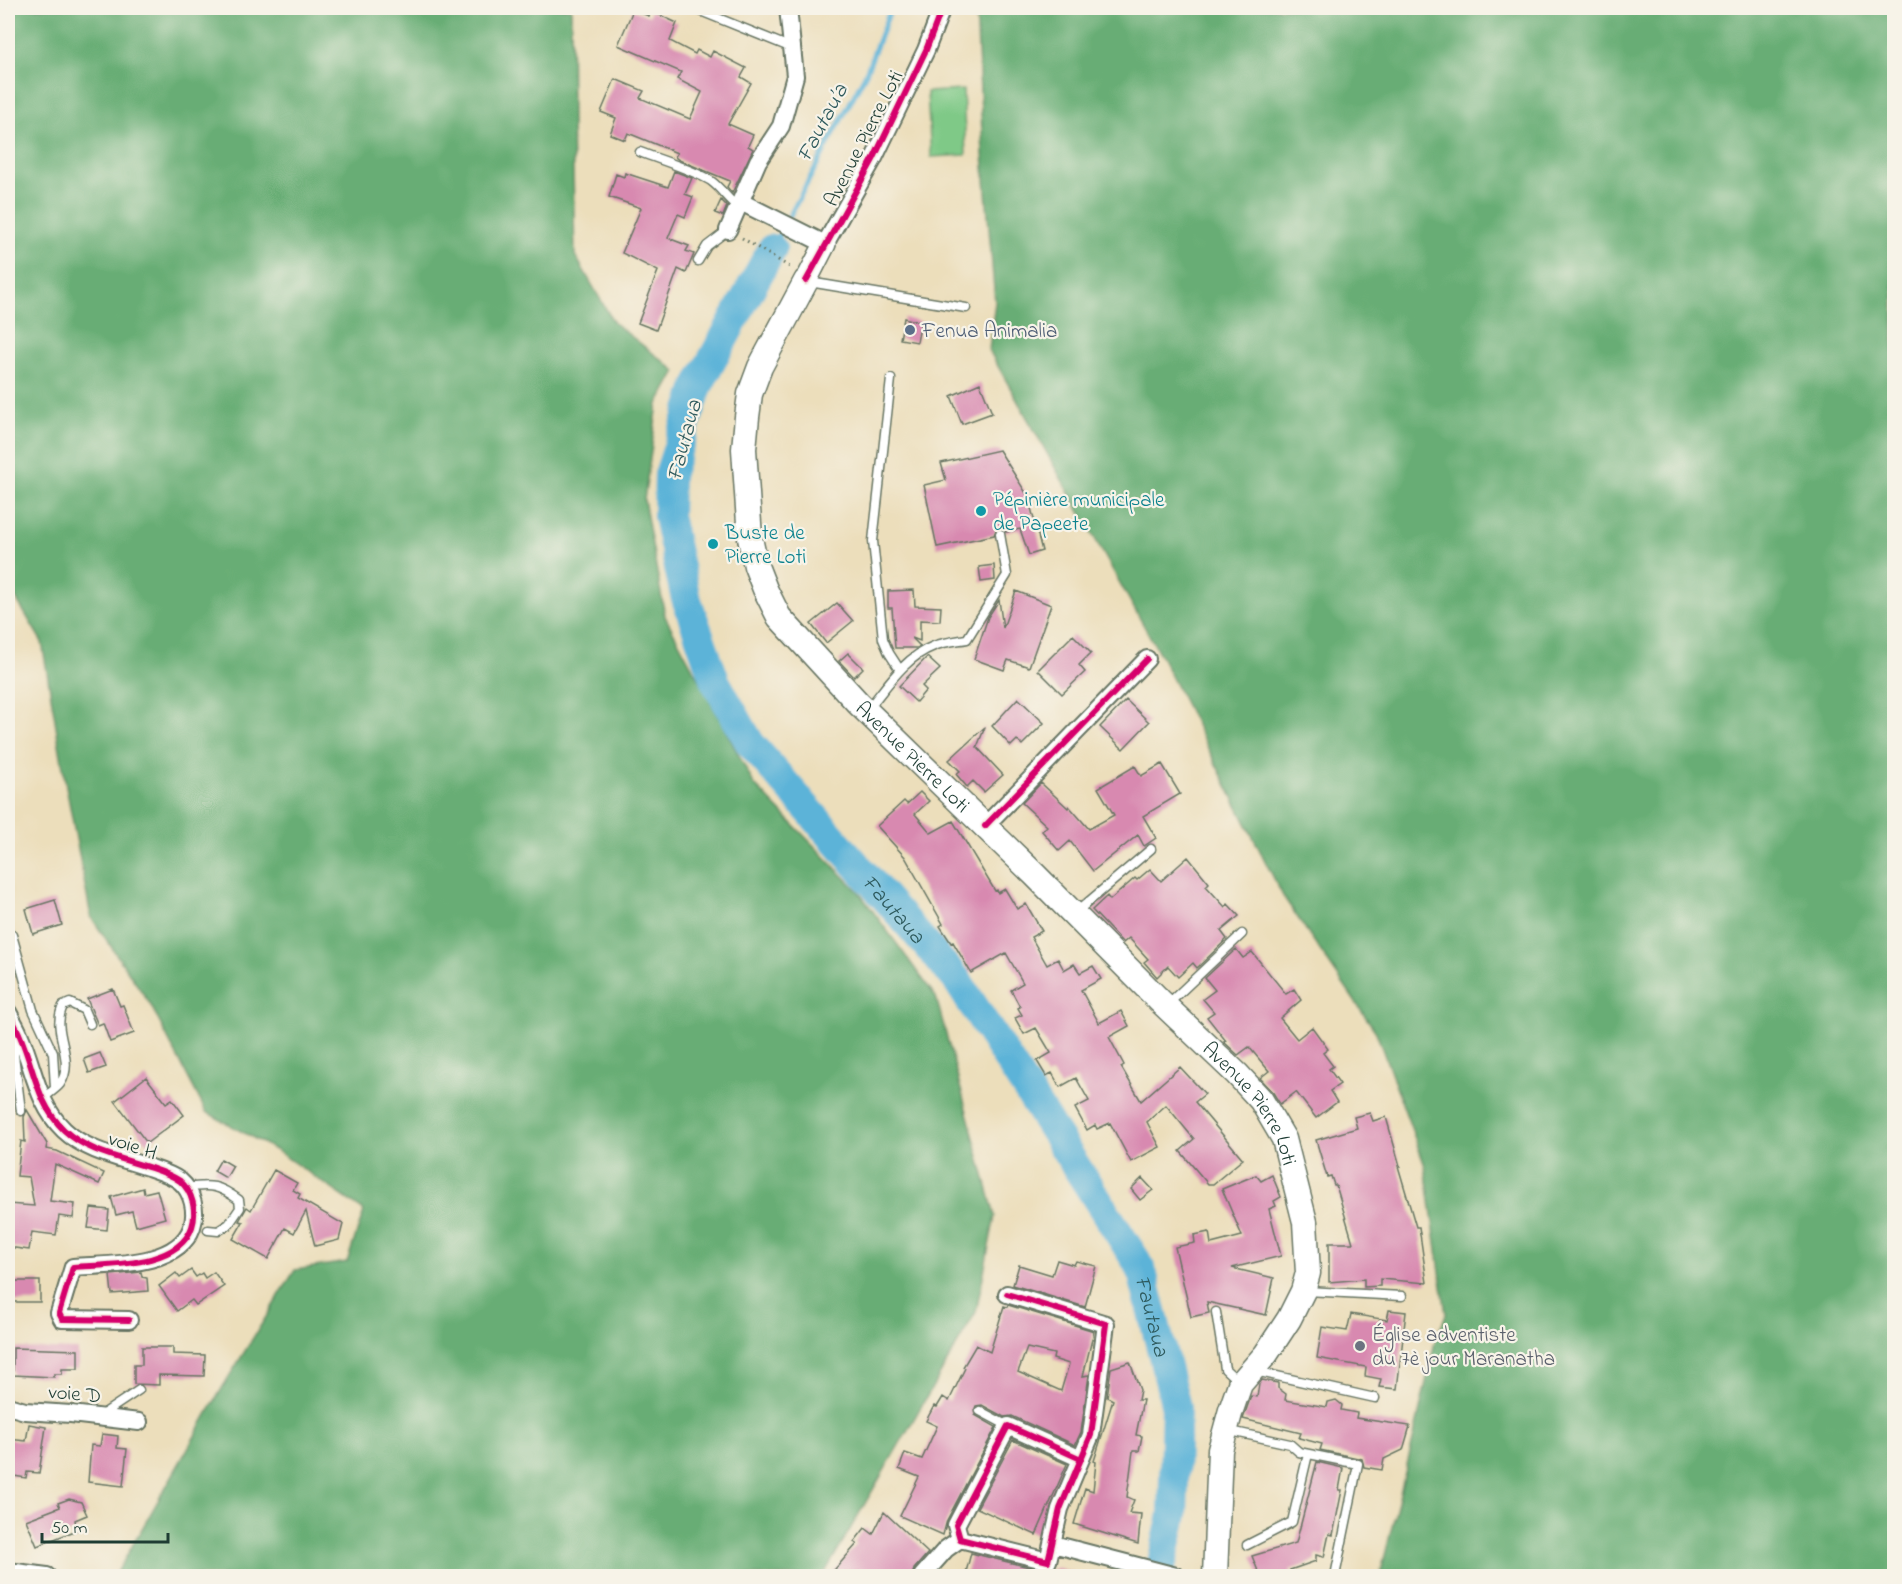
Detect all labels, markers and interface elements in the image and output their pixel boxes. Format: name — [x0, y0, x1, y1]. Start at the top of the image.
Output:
street label: Avenue Pierre Loti — [818, 66, 912, 212]
water label: Fautau’a — [790, 78, 858, 168]
place label: Fenua Animalia — [921, 317, 1057, 347]
marker: Fenua Animalia — [903, 323, 917, 337]
water label: Fautaua — [660, 396, 712, 485]
place label: Pépinière municipale de Papeete — [993, 486, 1165, 540]
marker: Pépinière municipale de Papeete — [974, 504, 988, 518]
place label: Buste de Pierre Loti — [724, 519, 806, 573]
marker: Buste de Pierre Loti — [706, 537, 720, 551]
street label: Avenue Pierre Loti — [848, 695, 976, 821]
water label: Fautaua — [853, 869, 932, 953]
street label: Avenue Pierre Loti — [1195, 1035, 1303, 1169]
street label: voie H — [104, 1125, 161, 1169]
water label: Fautaua — [1125, 1273, 1176, 1361]
place label: Église adventiste du 7è jour Maranatha — [1372, 1321, 1555, 1375]
marker: Église adventiste du 7è jour Maranatha — [1353, 1339, 1367, 1353]
street label: voie D — [47, 1378, 102, 1412]
scale bar — [42, 1506, 168, 1544]
text: 50 m — [51, 1516, 88, 1542]

